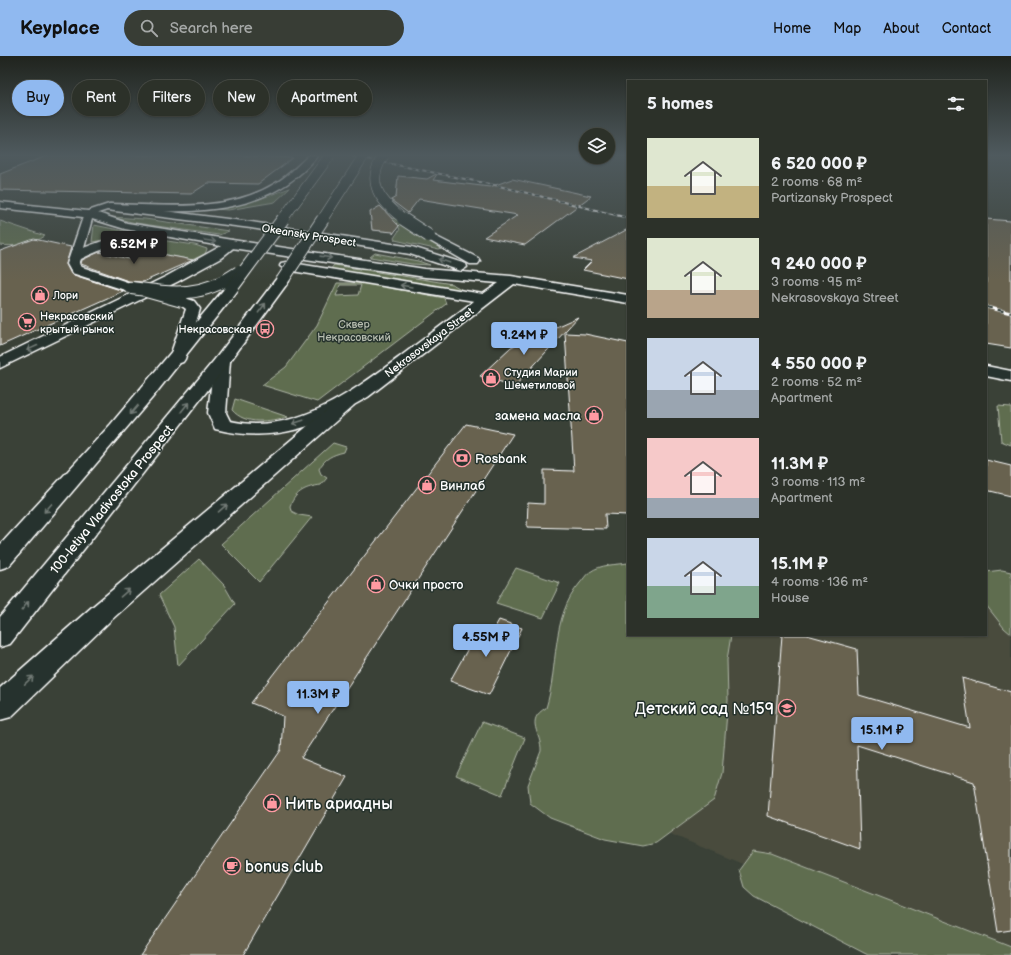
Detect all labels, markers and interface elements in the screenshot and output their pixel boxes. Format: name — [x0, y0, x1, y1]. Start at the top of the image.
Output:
search box — [124, 10, 404, 46]
text: Keyplace — [20, 17, 100, 40]
icon: search — [138, 17, 160, 39]
text: Search here — [170, 19, 253, 38]
text: Home — [773, 20, 811, 37]
text: Map — [833, 20, 861, 37]
text: About — [883, 20, 920, 37]
text: Contact — [942, 20, 991, 37]
chip: Buy — [12, 80, 64, 116]
chip: Rent — [72, 80, 130, 116]
chip: Filters — [138, 80, 205, 116]
chip: New — [213, 80, 269, 116]
chip: Apartment — [277, 80, 372, 116]
icon: filters — [945, 93, 967, 115]
text: 5 homes — [647, 94, 713, 114]
map controls — [579, 128, 615, 164]
button: layers — [579, 128, 615, 164]
icon: home — [679, 154, 727, 202]
text: 6 520 000 ₽ — [771, 154, 867, 174]
text: 2 rooms · 68 m² — [771, 174, 862, 190]
text: Partizansky Prospect — [771, 190, 893, 206]
street label: Okeansky Prospect — [261, 222, 358, 249]
pin: 6.52M ₽ — [97, 231, 171, 265]
text: 6.52M ₽ — [110, 236, 158, 252]
one-way arrow — [203, 237, 216, 245]
one-way arrow — [319, 253, 332, 261]
icon: home — [679, 254, 727, 302]
text: 9 240 000 ₽ — [771, 254, 867, 274]
one-way arrow — [438, 257, 450, 265]
text: 3 rooms · 95 m² — [771, 274, 862, 290]
one-way arrow — [400, 282, 413, 290]
shop icon: Лори — [30, 285, 50, 305]
place label: Лори — [52, 289, 78, 302]
text: Nekrasovskaya Street — [771, 290, 898, 306]
one-way arrow — [258, 302, 266, 313]
street label: Nekrasovskaya Street — [382, 304, 477, 380]
place label: Некрасовский крытый рынок — [40, 310, 114, 336]
supermarket icon: Некрасовский крытый рынок — [17, 312, 37, 332]
park label: Сквер Некрасовский — [317, 318, 391, 344]
bus stop icon: Некрасовская — [255, 319, 275, 339]
pin: 9.24M ₽ — [487, 322, 561, 356]
place label: Некрасовская — [179, 323, 252, 336]
text: 9.24M ₽ — [500, 327, 548, 343]
one-way arrow — [26, 345, 38, 352]
icon: home — [679, 354, 727, 402]
text: 4 550 000 ₽ — [771, 354, 867, 374]
place label: Студия Марии Шеметиловой — [504, 366, 578, 392]
shop icon: Студия Марии Шеметиловой — [481, 368, 501, 388]
text: 2 rooms · 52 m² — [771, 374, 862, 390]
text: Apartment — [771, 390, 832, 406]
one-way arrow — [181, 401, 190, 412]
one-way arrow — [129, 405, 138, 416]
shop icon: замена масла — [584, 405, 604, 425]
place label: замена масла — [495, 408, 581, 424]
one-way arrow — [291, 419, 304, 426]
street label: 100-letiya Vladivostoka Prospect — [47, 422, 177, 577]
bank icon: Rosbank — [452, 448, 472, 468]
place label: Rosbank — [475, 451, 527, 467]
icon: home — [679, 454, 727, 502]
text: 11.3M ₽ — [771, 454, 828, 474]
text: 3 rooms · 113 m² — [771, 474, 865, 490]
shop icon: Винлаб — [417, 475, 437, 495]
place label: Винлаб — [440, 478, 485, 494]
text: Apartment — [771, 490, 832, 506]
one-way arrow — [43, 503, 52, 513]
one-way arrow — [218, 504, 229, 513]
icon: home — [679, 554, 727, 602]
text: 15.1M ₽ — [771, 554, 828, 574]
shop icon: Очки просто — [366, 574, 386, 594]
text: 4 rooms · 136 m² — [771, 574, 868, 590]
place label: Очки просто — [389, 577, 464, 593]
one-way arrow — [120, 588, 130, 597]
text: House — [771, 590, 809, 606]
one-way arrow — [20, 601, 29, 611]
pin: 4.55M ₽ — [449, 624, 523, 658]
text: 4.55M ₽ — [462, 629, 510, 645]
one-way arrow — [23, 676, 34, 685]
pin: 11.3M ₽ — [281, 681, 355, 715]
text: 11.3M ₽ — [296, 686, 340, 702]
school or university icon: Детский сад №159 — [777, 698, 797, 718]
place label: Детский сад №159 — [635, 700, 774, 719]
pin: 15.1M ₽ — [845, 717, 919, 751]
text: 15.1M ₽ — [860, 722, 904, 738]
shop icon: Нить ариадны — [262, 793, 282, 813]
place label: Нить ариадны — [285, 795, 393, 814]
cafe icon: bonus club — [222, 856, 242, 876]
place label: bonus club — [245, 858, 323, 877]

